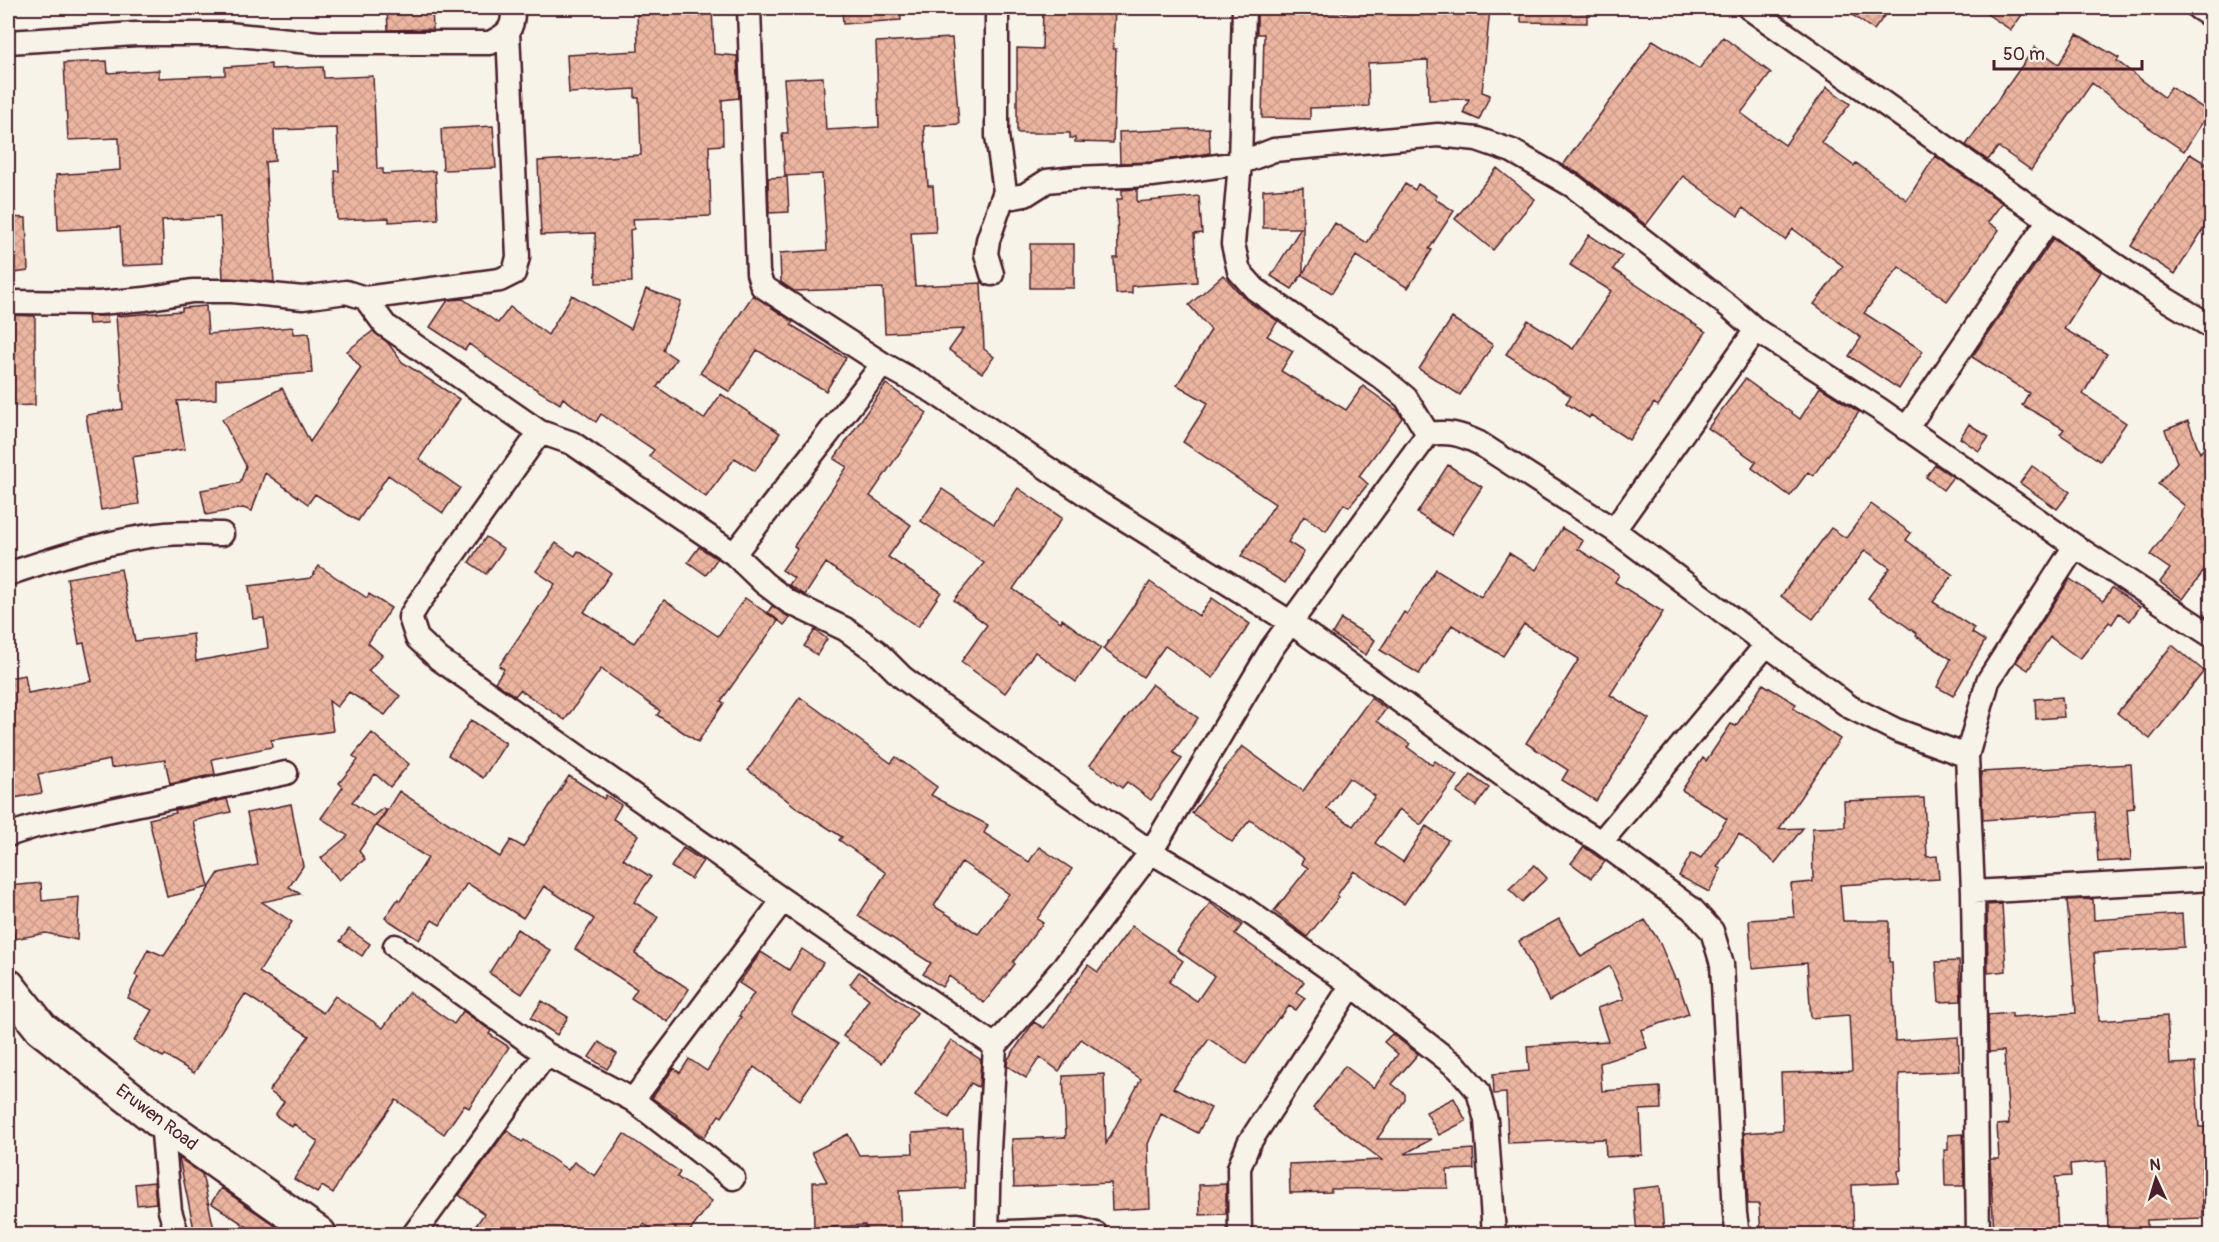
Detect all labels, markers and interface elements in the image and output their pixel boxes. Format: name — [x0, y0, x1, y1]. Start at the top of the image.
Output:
scale bar — [1994, 33, 2142, 71]
text: 50 m — [2003, 43, 2045, 66]
street label: Eruwen Road — [111, 1079, 202, 1156]
north arrow — [2126, 1149, 2186, 1209]
text: N — [2149, 1155, 2161, 1175]

